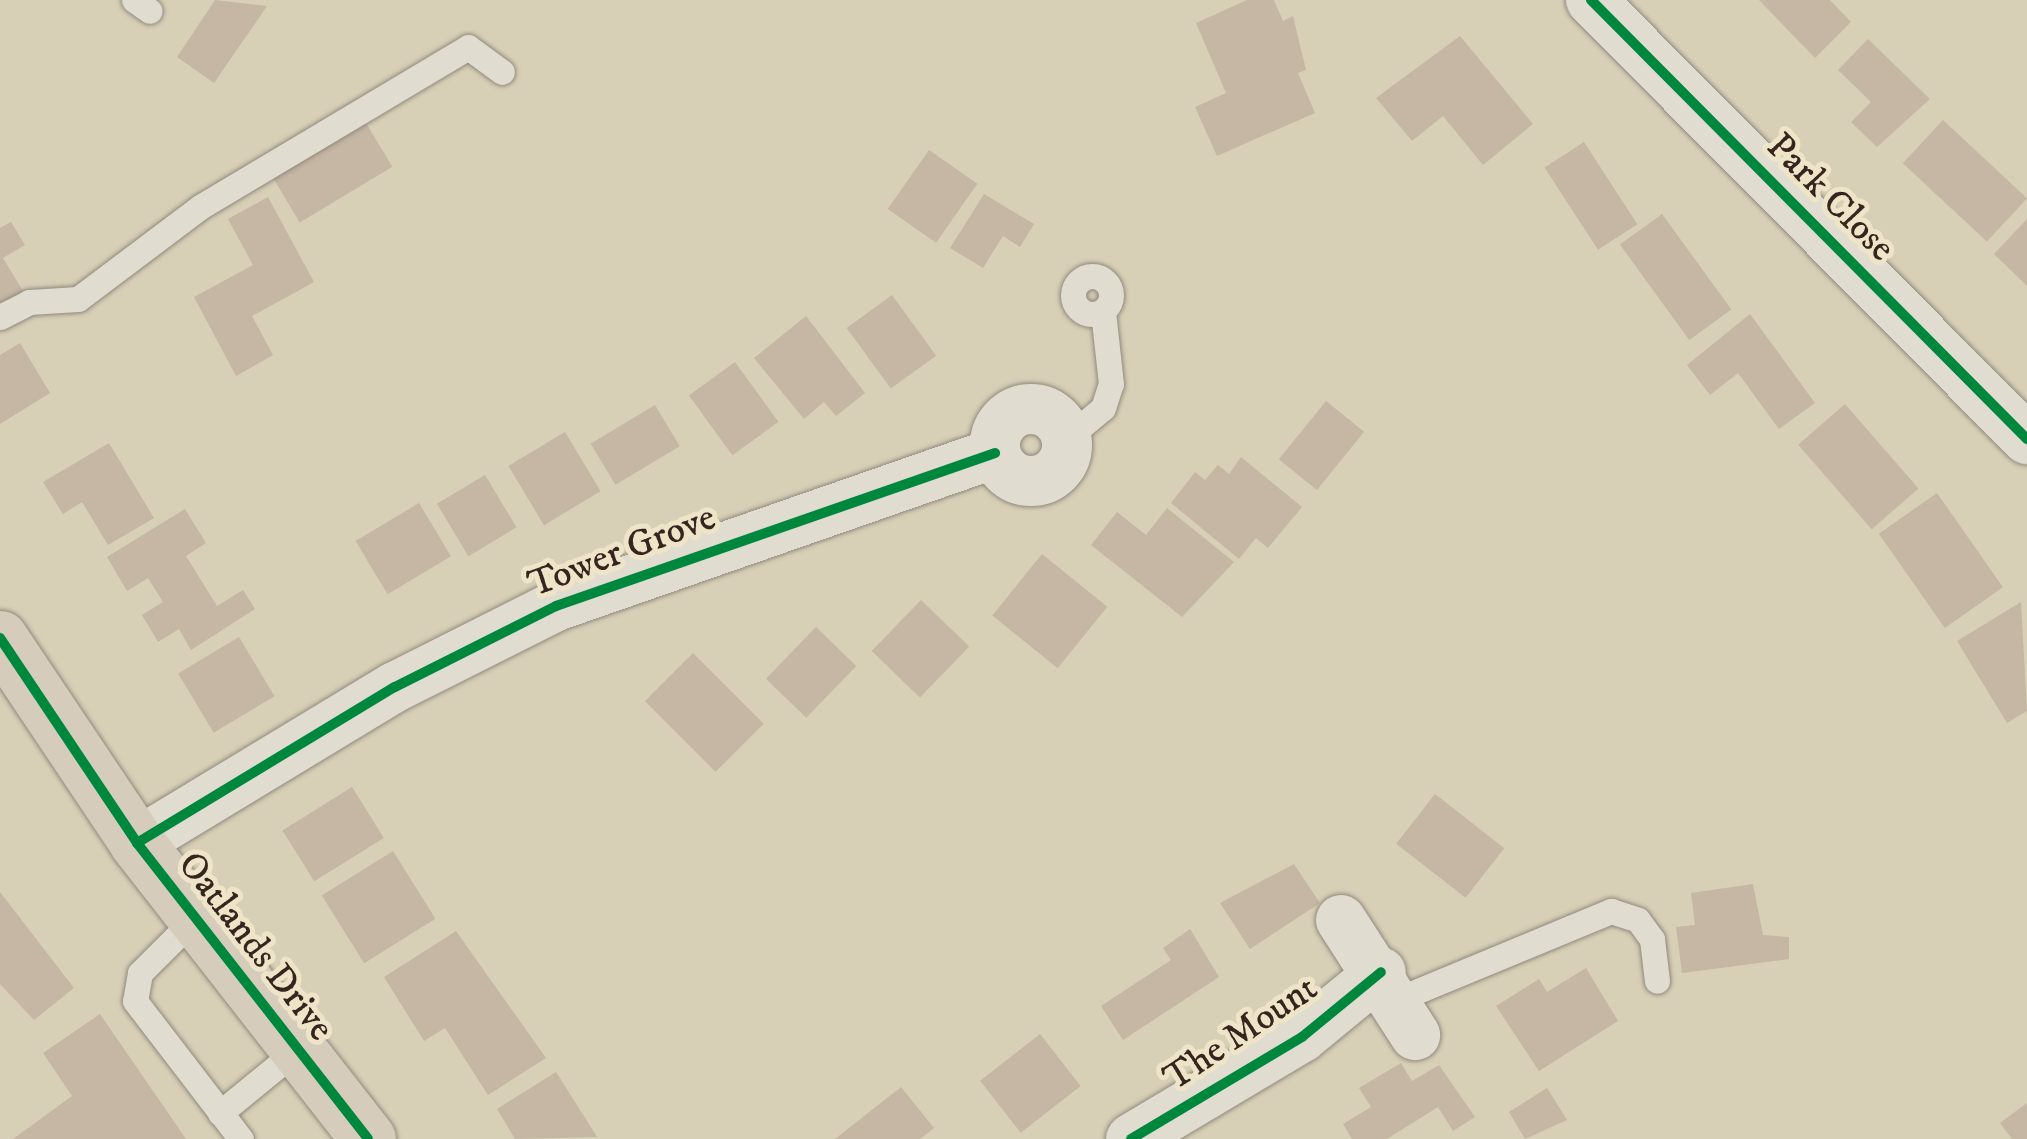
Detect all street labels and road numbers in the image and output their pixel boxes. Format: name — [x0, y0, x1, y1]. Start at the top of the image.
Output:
street label: Park Close — [1756, 124, 1904, 272]
street label: Tower Grove — [522, 495, 722, 609]
street label: Oatlands Drive — [167, 844, 343, 1050]
street label: The Mount — [1156, 966, 1326, 1102]

